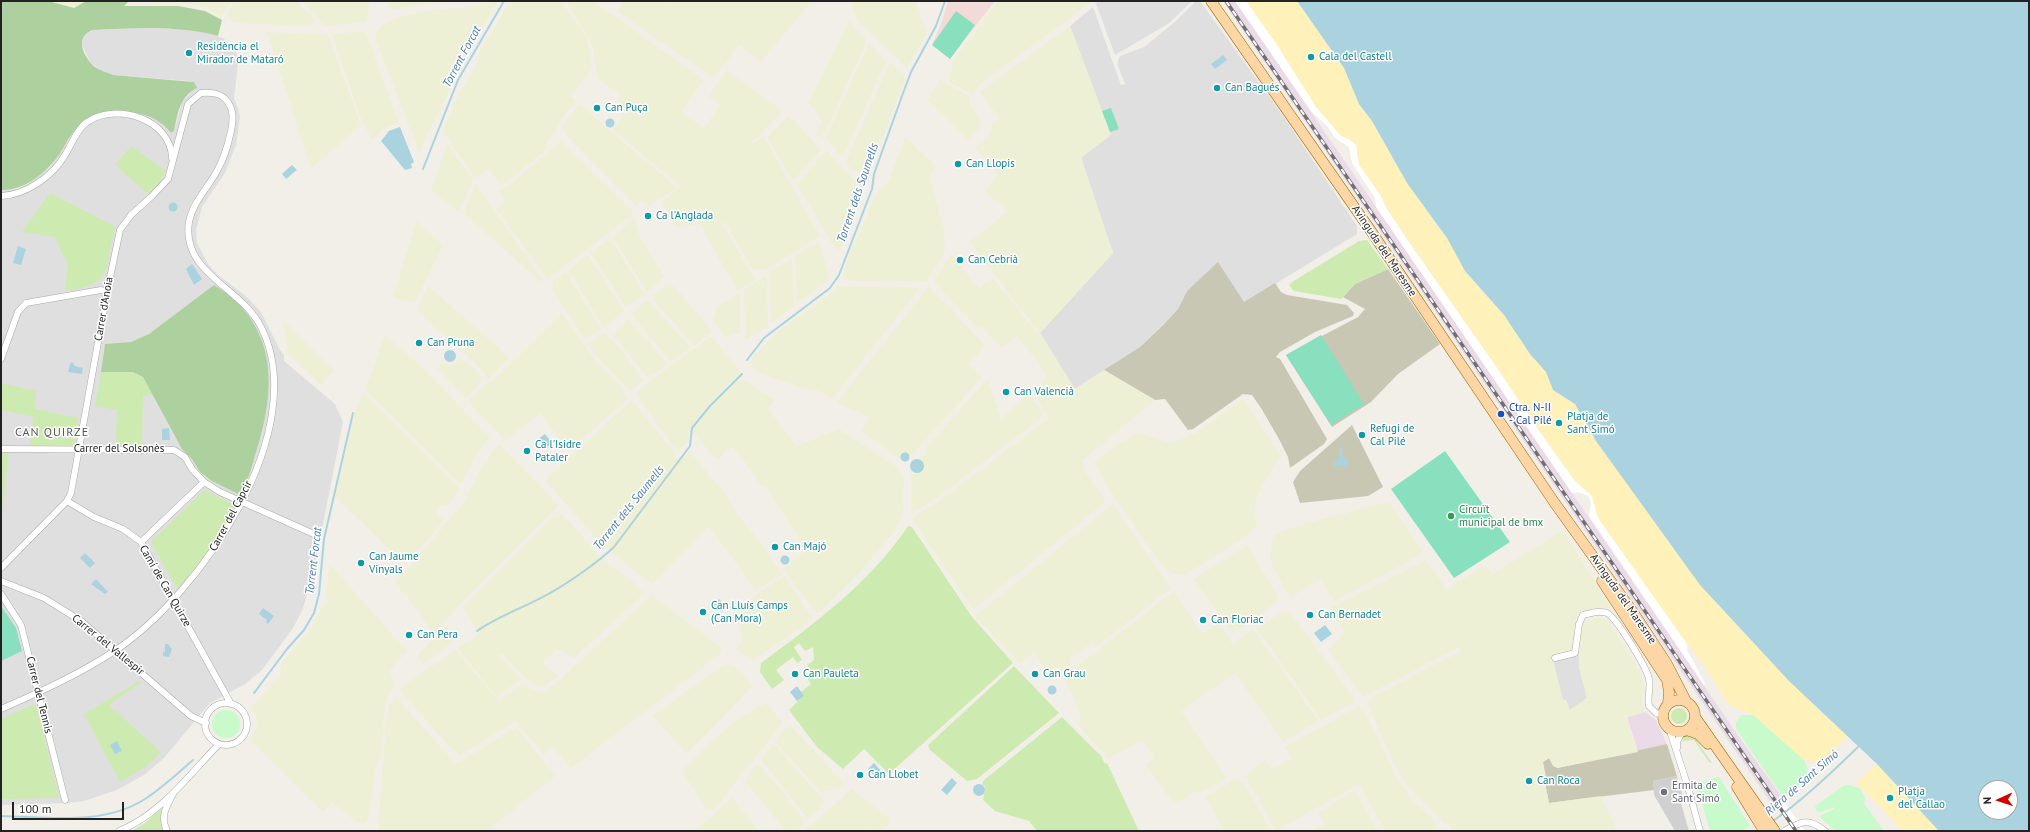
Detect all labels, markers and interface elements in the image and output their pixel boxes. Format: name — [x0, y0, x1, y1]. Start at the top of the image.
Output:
water label: Torrent Forcat — [440, 24, 484, 90]
place label: Residència el Mirador de Mataró — [197, 40, 284, 66]
marker: Residència el Mirador de Mataró — [184, 48, 194, 58]
place label: Cala del Castell — [1319, 50, 1392, 64]
marker: Cala del Castell — [1306, 52, 1316, 62]
place label: Can Bagués — [1225, 81, 1279, 95]
marker: Can Bagués — [1212, 83, 1222, 93]
place label: Can Puça — [605, 101, 648, 115]
marker: Can Puça — [592, 103, 602, 113]
water label: Torrent dels Saumells — [834, 141, 882, 245]
place label: Can Llopis — [966, 157, 1015, 171]
marker: Can Llopis — [953, 159, 963, 169]
street label: Avinguda del Maresme — [1349, 203, 1419, 299]
place label: Ca l'Anglada — [656, 209, 713, 223]
marker: Ca l'Anglada — [643, 211, 653, 221]
place label: Can Cebrià — [968, 253, 1018, 267]
marker: Can Cebrià — [955, 255, 965, 265]
street label: Carrer d'Anoia — [92, 276, 116, 342]
place label: Can Pruna — [427, 336, 474, 350]
marker: Can Pruna — [414, 338, 424, 348]
place label: Can Valencià — [1014, 385, 1074, 399]
marker: Can Valencià — [1001, 387, 1011, 397]
place label: Ctra. N-II - Cal Pilé — [1509, 401, 1551, 427]
marker: Ctra. N-II - Cal Pilé — [1496, 409, 1506, 419]
place label: Platja de Sant Simó — [1567, 410, 1615, 436]
marker: Platja de Sant Simó — [1554, 418, 1564, 428]
place label: Refugi de Cal Pilé — [1370, 422, 1414, 448]
district label: CAN QUIRZE — [15, 426, 89, 440]
marker: Refugi de Cal Pilé — [1357, 430, 1367, 440]
place label: Ca l'Isidre Pataler — [535, 438, 581, 464]
street label: Carrer del Solsonès — [74, 442, 164, 456]
marker: Ca l'Isidre Pataler — [522, 446, 532, 456]
water label: Torrent dels Saumells — [591, 463, 667, 553]
street label: Carrer del Capcir — [207, 478, 255, 554]
place label: Circuït municipal de bmx — [1459, 503, 1543, 529]
marker: Circuït municipal de bmx — [1446, 511, 1456, 521]
water label: Torrent Forcat — [303, 526, 325, 596]
place label: Can Majó — [783, 540, 826, 554]
marker: Can Majó — [770, 542, 780, 552]
street label: Camí de Can Quirze — [136, 543, 194, 629]
place label: Can Jaume Vinyals — [369, 550, 419, 576]
street label: Avinguda del Maresme — [1587, 551, 1659, 647]
marker: Can Jaume Vinyals — [356, 558, 366, 568]
place label: Can Lluís Camps (Can Mora) — [711, 599, 788, 625]
marker: Can Lluís Camps (Can Mora) — [698, 607, 708, 617]
place label: Can Bernadet — [1318, 608, 1381, 622]
marker: Can Bernadet — [1305, 610, 1315, 620]
street label: Carrer del Vallespir — [69, 612, 147, 678]
place label: Can Floriac — [1211, 613, 1263, 627]
marker: Can Floriac — [1198, 615, 1208, 625]
place label: Can Pera — [417, 628, 458, 642]
marker: Can Pera — [404, 630, 414, 640]
street label: Carrer del Tennis — [23, 655, 55, 735]
place label: Can Pauleta — [803, 667, 859, 681]
place label: Can Grau — [1043, 667, 1085, 681]
marker: Can Pauleta — [790, 669, 800, 679]
marker: Can Grau — [1030, 669, 1040, 679]
water label: Riera de Sant Simó — [1762, 747, 1842, 819]
place label: Can Llobet — [868, 768, 919, 782]
marker: Can Llobet — [855, 770, 865, 780]
place label: Can Roca — [1537, 774, 1580, 788]
marker: Can Roca — [1524, 776, 1534, 786]
place label: Ermita de Sant Simó — [1672, 779, 1720, 805]
north arrow — [1978, 780, 2018, 820]
place label: Platja del Callao — [1898, 785, 1945, 811]
marker: Ermita de Sant Simó — [1659, 787, 1669, 797]
marker: Platja del Callao — [1885, 793, 1895, 803]
scale bar — [14, 794, 126, 820]
text: N — [1980, 797, 1994, 805]
text: 100 m — [19, 801, 52, 816]

